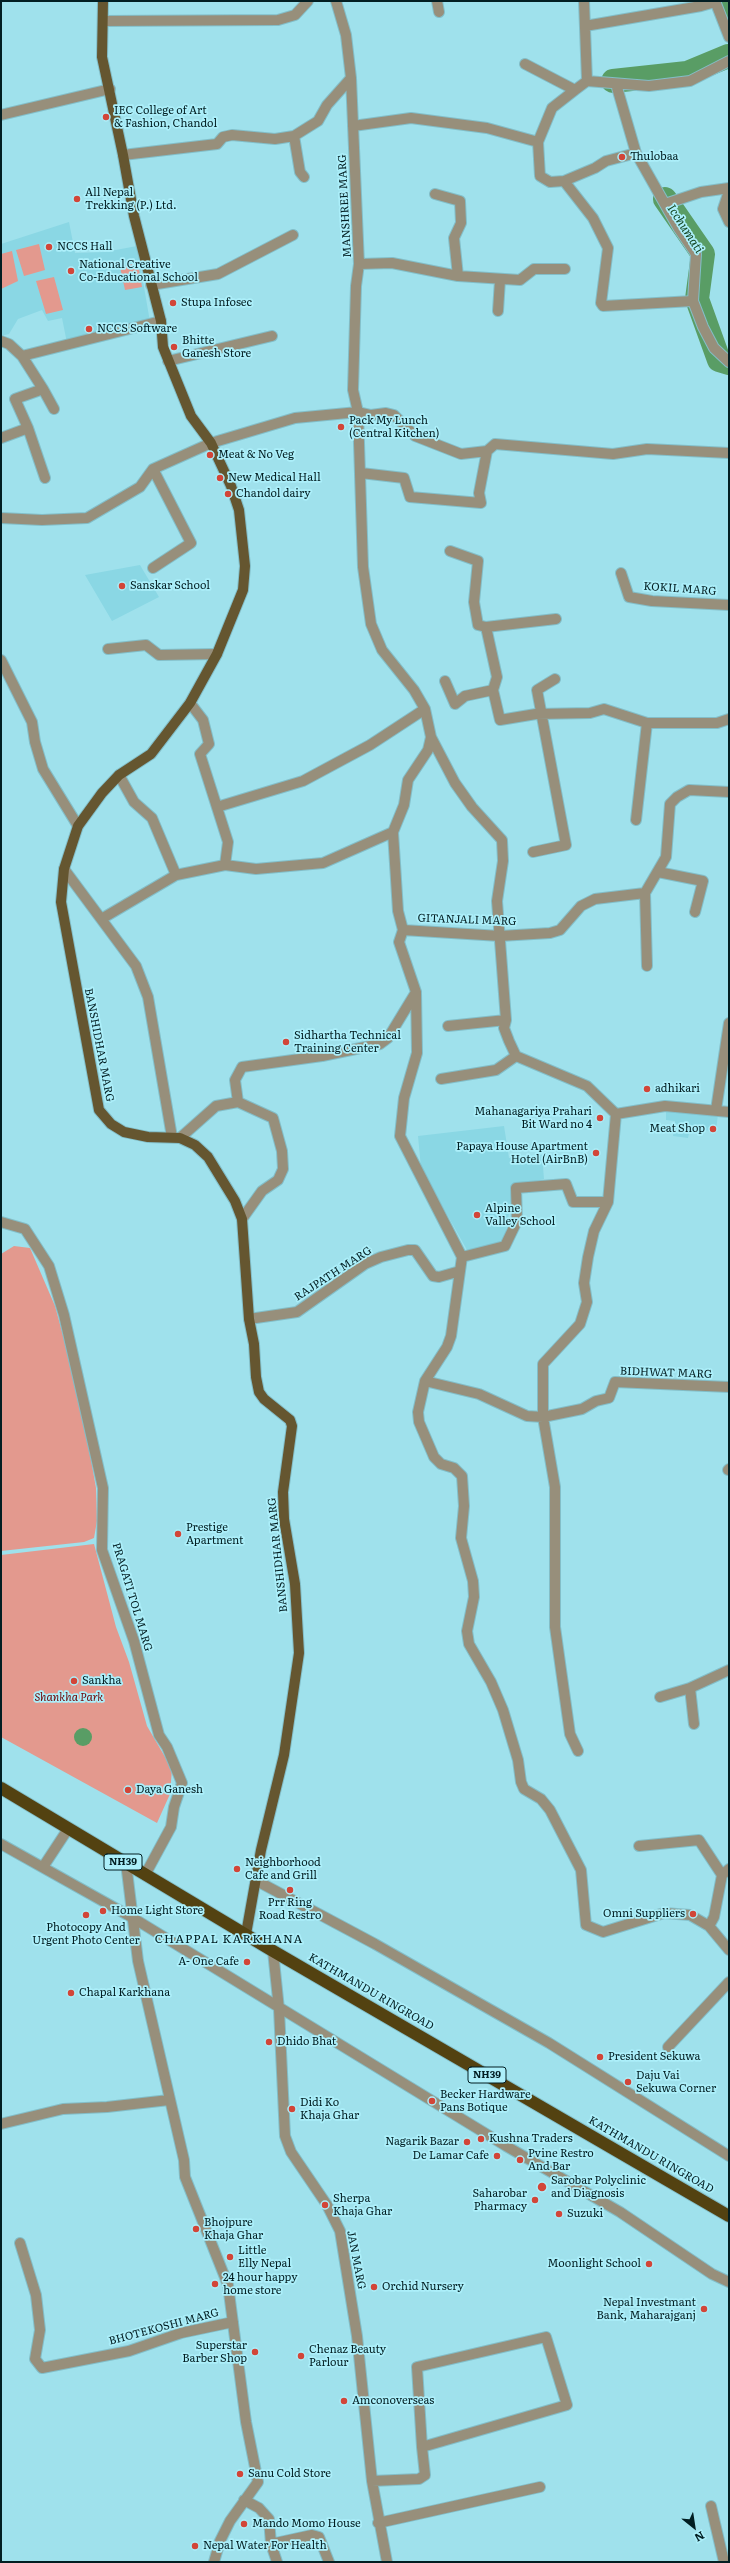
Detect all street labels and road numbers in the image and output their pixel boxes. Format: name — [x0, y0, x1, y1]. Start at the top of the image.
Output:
street label: MANSHREE MARG — [336, 154, 354, 258]
street label: KOKIL MARG — [643, 580, 717, 598]
street label: GITANJALI MARG — [417, 912, 517, 928]
street label: BANSHIDHAR MARG — [81, 987, 117, 1103]
street label: RAJPATH MARG — [292, 1244, 374, 1304]
street label: BIDHWAT MARG — [620, 1365, 712, 1381]
street label: BANSHIDHAR MARG — [265, 1497, 291, 1613]
street label: PRAGATI TOL MARG — [109, 1541, 155, 1653]
road number: NH39 — [104, 1854, 142, 1870]
street label: KATHMANDU RINGROAD — [306, 1951, 436, 2033]
road number: NH39 — [468, 2067, 506, 2083]
street label: KATHMANDU RINGROAD — [586, 2114, 716, 2196]
street label: JAN MARG — [344, 2229, 368, 2291]
street label: BHOTEKOSHI MARG — [108, 2306, 220, 2348]

